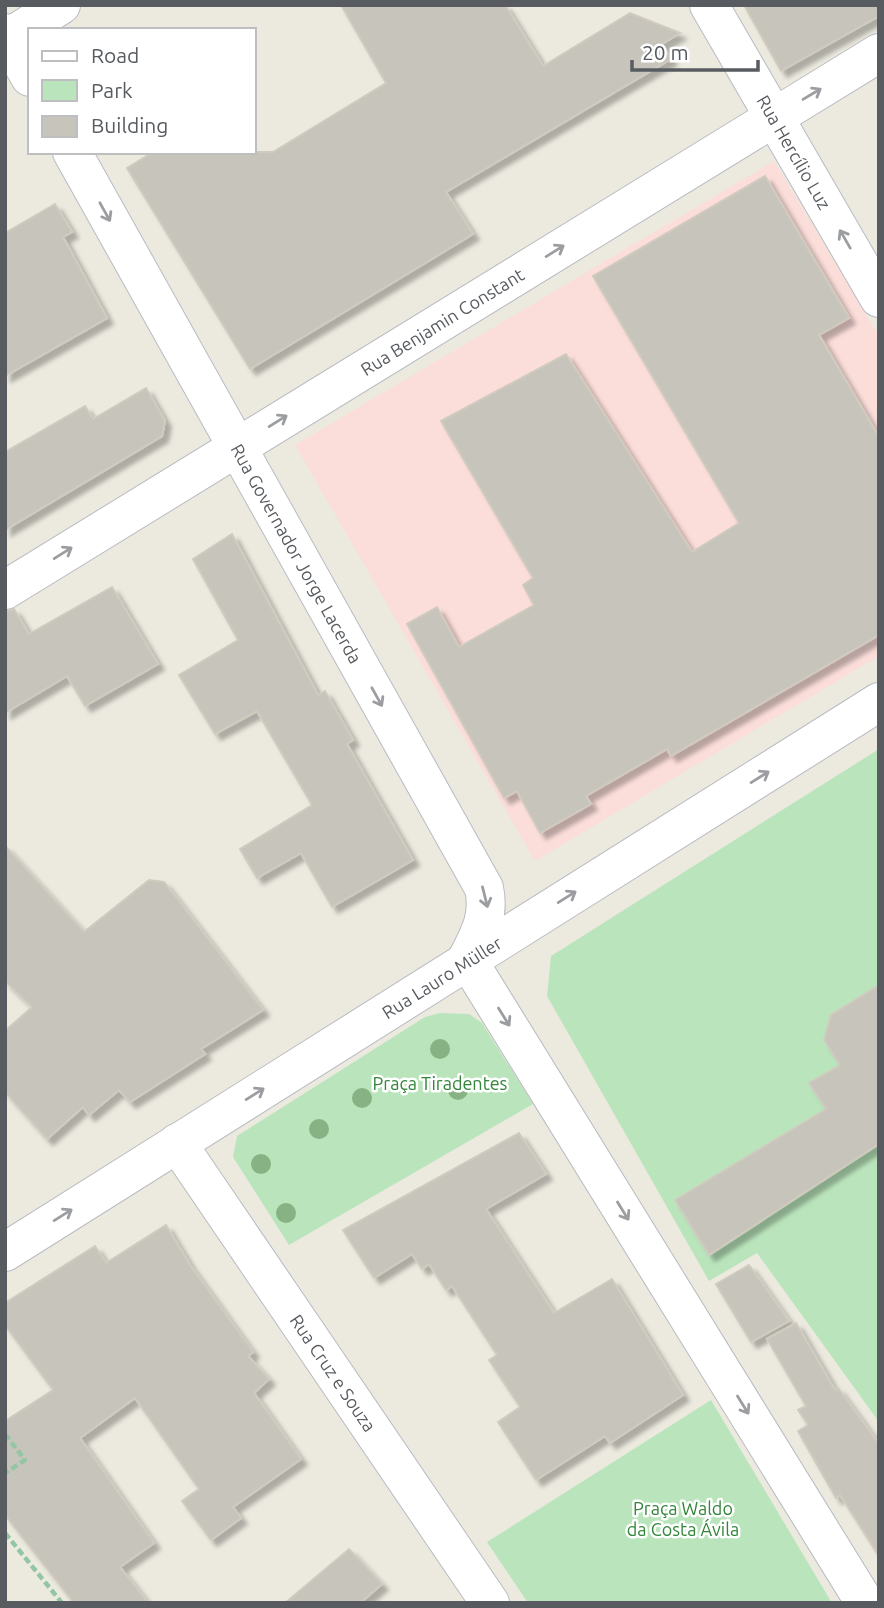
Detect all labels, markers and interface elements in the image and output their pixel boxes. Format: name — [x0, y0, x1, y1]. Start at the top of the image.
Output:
legend — [28, 28, 256, 154]
scale bar — [632, 28, 758, 72]
text: 20 m — [642, 40, 689, 64]
text: Road — [91, 43, 139, 67]
text: Park — [91, 78, 133, 102]
one-way arrow — [801, 86, 821, 100]
street label: Rua Hercílio Luz — [753, 91, 835, 213]
text: Building — [91, 113, 168, 137]
one-way arrow — [98, 201, 112, 221]
one-way arrow — [837, 229, 851, 249]
one-way arrow — [545, 244, 565, 258]
street label: Rua Benjamin Constant — [357, 264, 527, 379]
one-way arrow — [267, 414, 287, 428]
street label: Rua Governador Jorge Lacerda — [227, 440, 366, 667]
one-way arrow — [53, 546, 73, 560]
one-way arrow — [370, 687, 384, 707]
one-way arrow — [749, 769, 769, 783]
one-way arrow — [479, 885, 492, 908]
one-way arrow — [556, 890, 576, 904]
street label: Rua Lauro Müller — [378, 932, 505, 1022]
one-way arrow — [497, 1007, 511, 1027]
park label: Praça Tiradentes — [373, 1073, 508, 1093]
one-way arrow — [245, 1086, 264, 1101]
one-way arrow — [616, 1201, 631, 1220]
one-way arrow — [53, 1208, 72, 1223]
street label: Rua Cruz e Souza — [287, 1310, 380, 1435]
one-way arrow — [736, 1394, 750, 1414]
park label: Praça Waldo da Costa Ávila — [627, 1498, 739, 1539]

